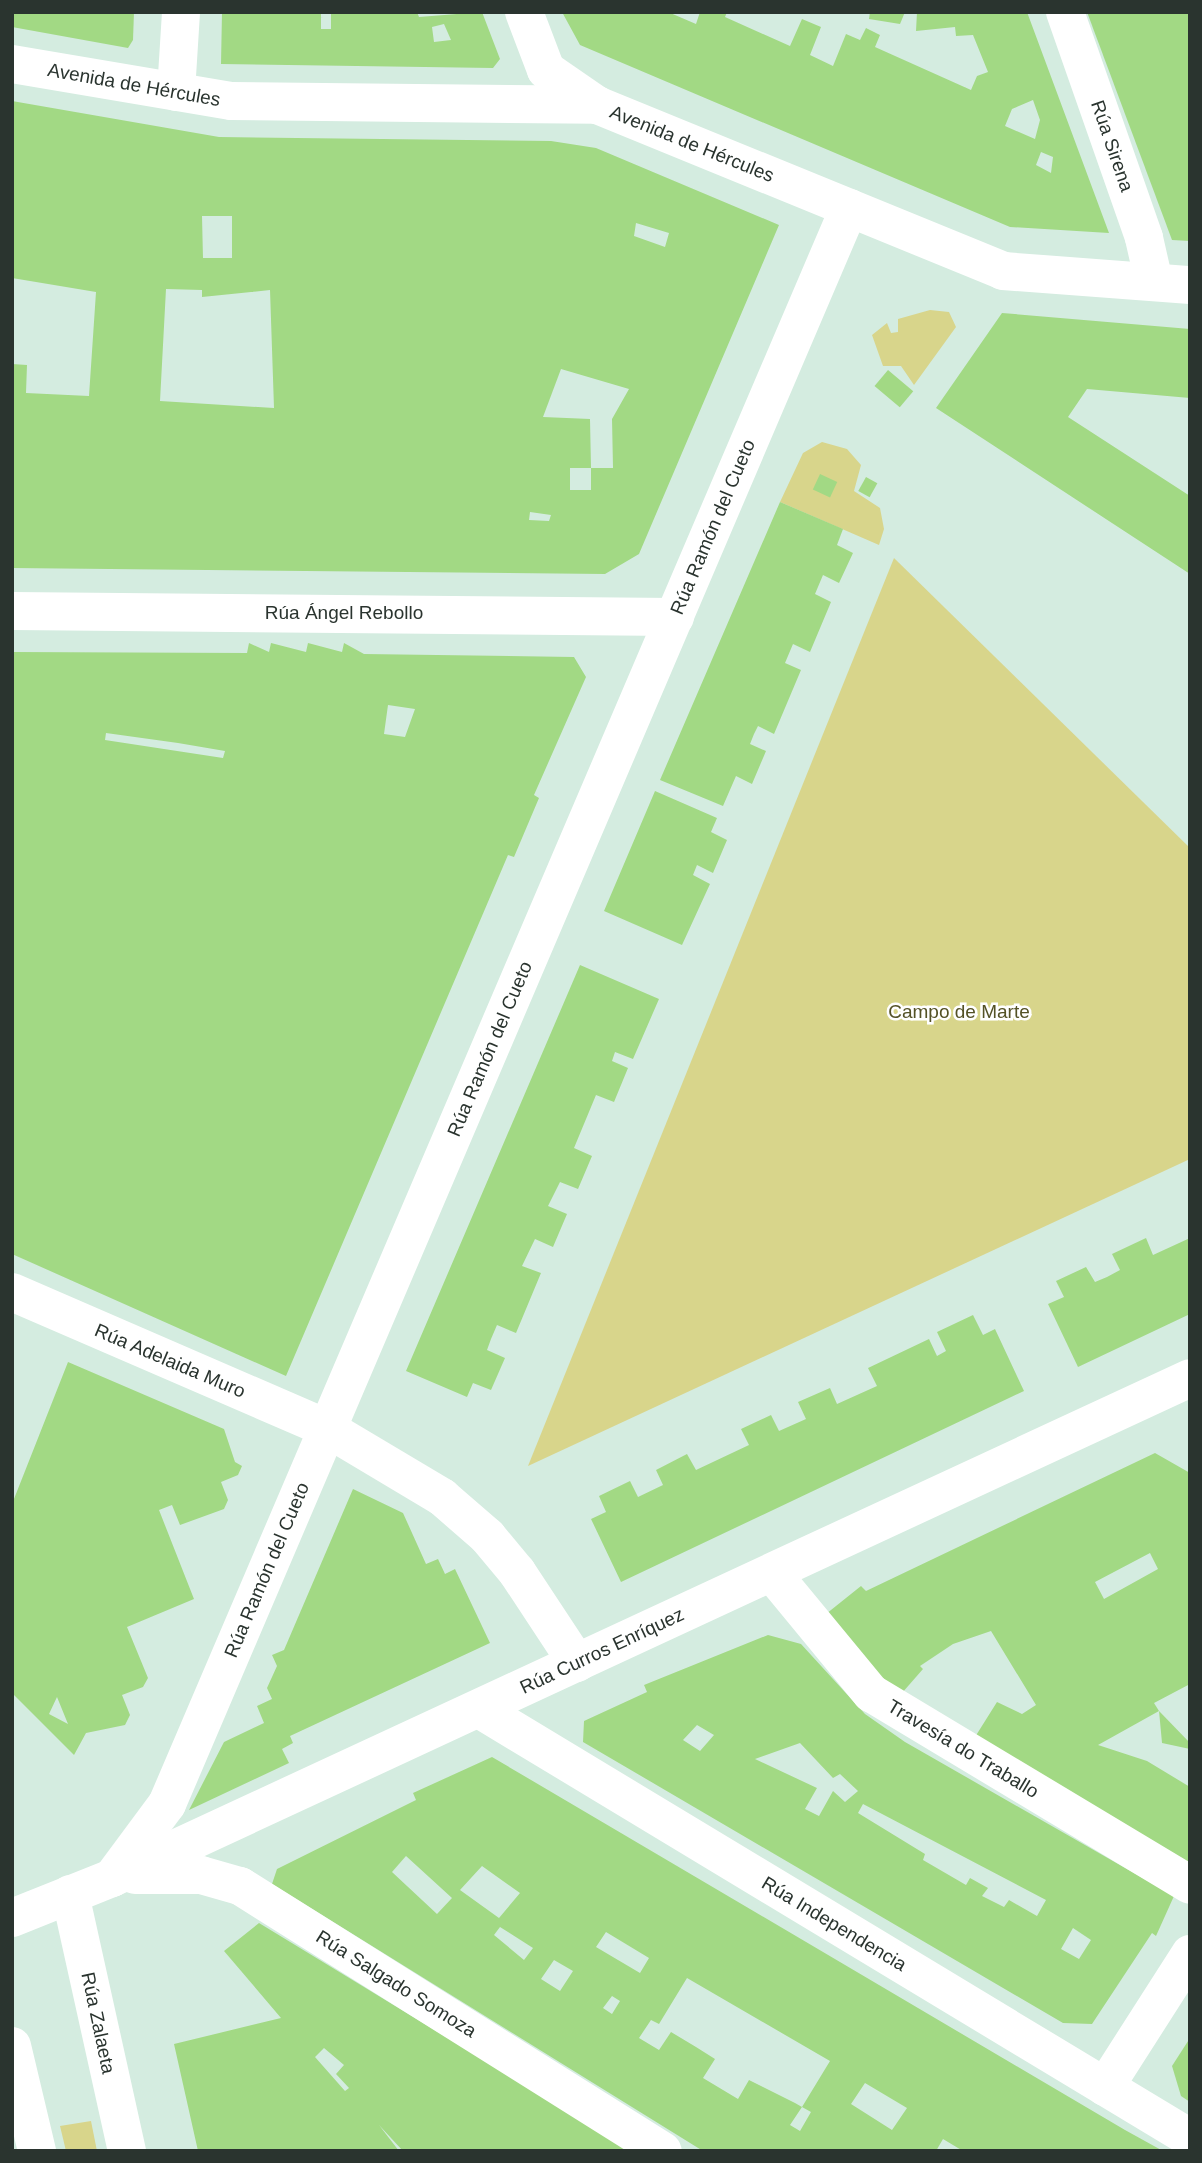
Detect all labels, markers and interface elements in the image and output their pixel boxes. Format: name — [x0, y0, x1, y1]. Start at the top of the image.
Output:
street label: Avenida de Hércules — [46, 59, 222, 111]
street label: Rúa Sirena — [1086, 97, 1138, 195]
street label: Avenida de Hércules — [607, 101, 777, 187]
street label: Rúa Ramón del Cueto — [666, 436, 760, 618]
street label: Rúa Ángel Rebollo — [265, 602, 423, 624]
street label: Rúa Ramón del Cueto — [443, 958, 537, 1140]
park label: Campo de Marte — [888, 1001, 1030, 1023]
street label: Rúa Adelaida Muro — [91, 1319, 249, 1403]
street label: Rúa Ramón del Cueto — [220, 1479, 314, 1661]
street label: Rúa Curros Enríquez — [516, 1603, 688, 1699]
street label: Travesía do Traballo — [883, 1695, 1043, 1803]
street label: Rúa Independencia — [757, 1872, 911, 1976]
street label: Rúa Salgado Somoza — [312, 1925, 480, 2043]
street label: Rúa Zalaeta — [76, 1970, 120, 2076]

